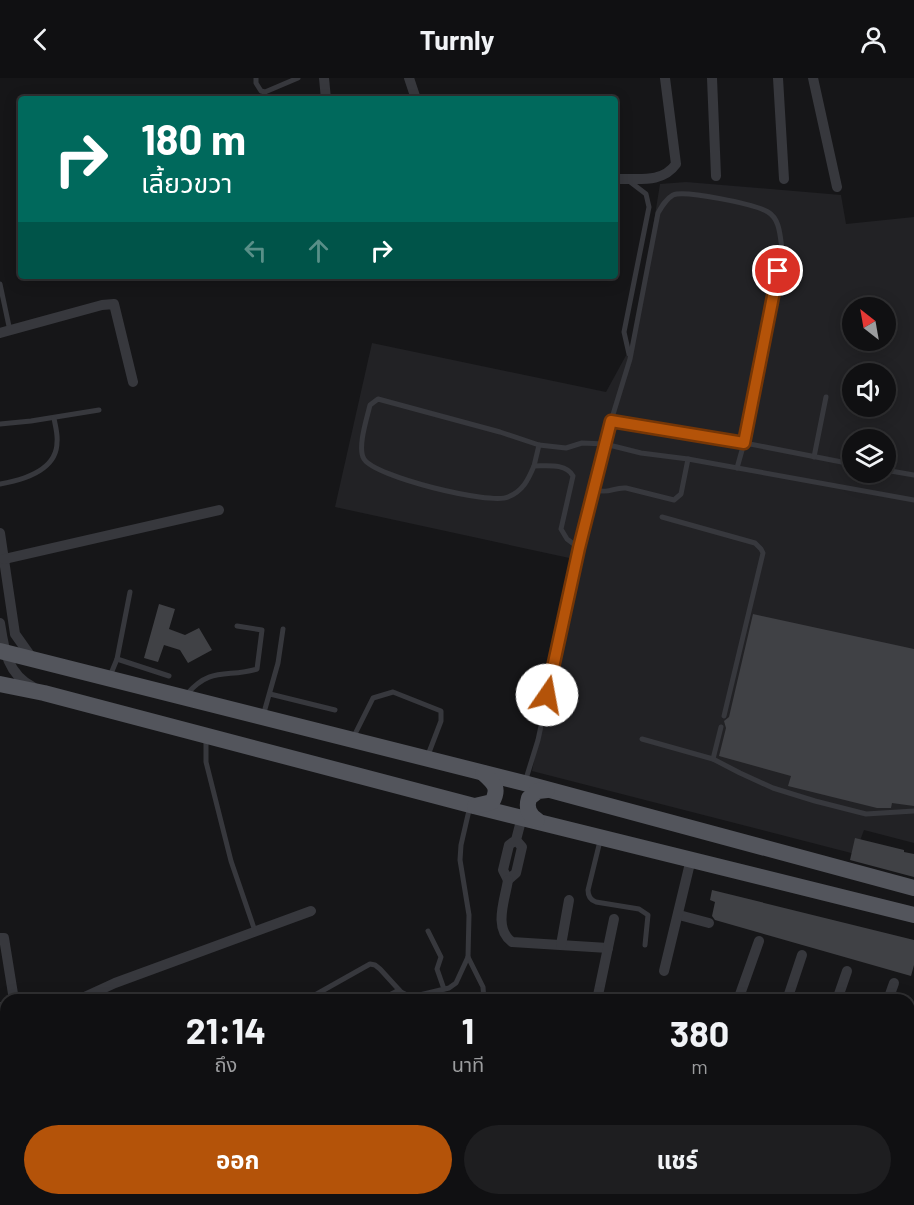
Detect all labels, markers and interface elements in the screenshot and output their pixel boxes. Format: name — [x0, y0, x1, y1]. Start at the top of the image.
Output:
icon: back — [24, 23, 57, 56]
text: Turnly — [420, 23, 494, 55]
icon: person — [857, 23, 890, 56]
text: 180 m — [141, 113, 246, 163]
icon: right — [42, 120, 120, 198]
text: เลี้ยวขวา — [141, 166, 232, 198]
icon: left — [239, 234, 272, 267]
icon: ahead — [302, 234, 335, 267]
icon: right — [365, 234, 398, 267]
pin — [752, 245, 803, 296]
icon: arrive — [761, 254, 794, 287]
north arrow — [842, 297, 896, 351]
map controls — [842, 297, 896, 483]
button: sound — [842, 363, 896, 417]
button: layers — [842, 429, 896, 483]
position arrow — [515, 663, 579, 727]
text: 21:14 — [186, 1008, 266, 1051]
text: 1 — [462, 1008, 474, 1051]
text: 380 — [670, 1011, 729, 1054]
text: ถึง — [214, 1052, 237, 1076]
text: นาที — [452, 1052, 484, 1076]
text: m — [691, 1054, 708, 1078]
button: ออก — [24, 1125, 452, 1194]
button: แชร์ — [464, 1125, 891, 1194]

